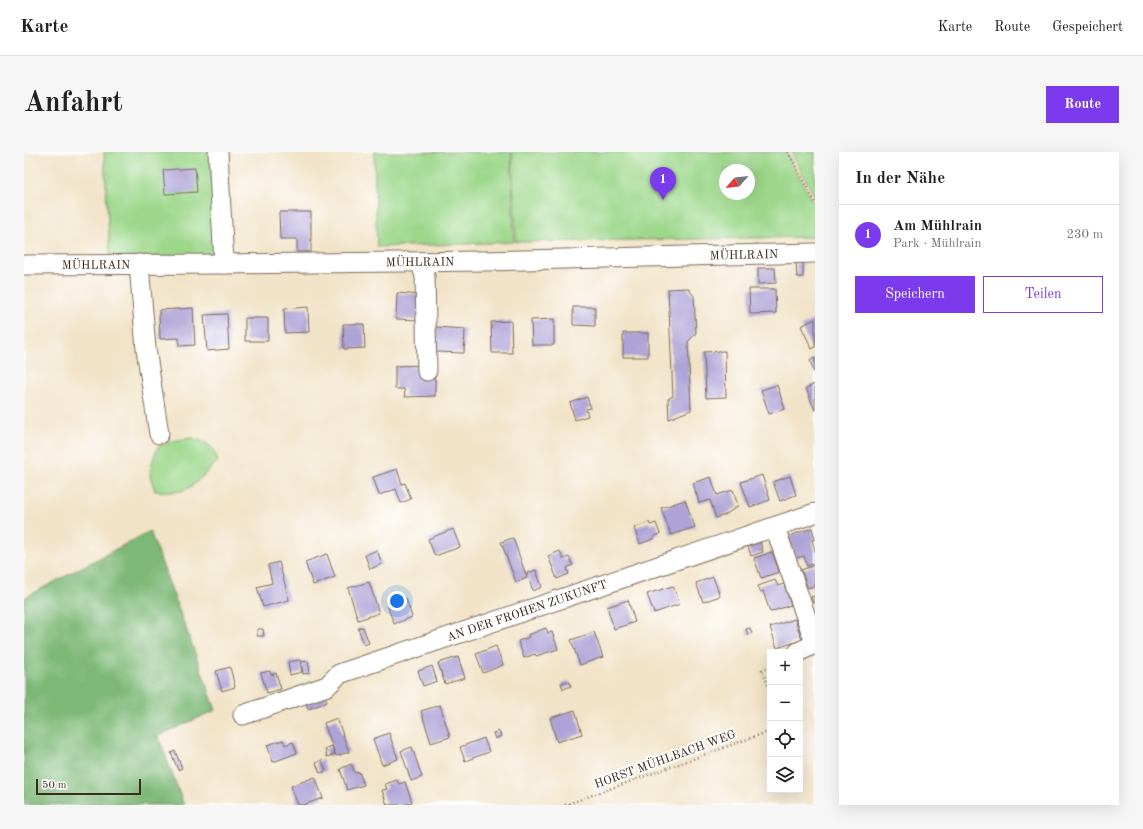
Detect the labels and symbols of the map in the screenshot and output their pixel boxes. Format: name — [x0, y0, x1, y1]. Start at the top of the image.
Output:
north arrow — [719, 164, 755, 200]
pin: 1 — [650, 167, 676, 200]
street label: MÜHLRAIN — [709, 246, 778, 263]
street label: MÜHLRAIN — [386, 253, 454, 269]
street label: MÜHLRAIN — [62, 256, 130, 272]
street label: AN DER FROHEN ZUKUNFT — [445, 579, 609, 644]
your location — [387, 591, 407, 611]
street label: HORST MÜHLBACH WEG — [592, 725, 738, 791]
scale bar — [36, 777, 141, 796]

